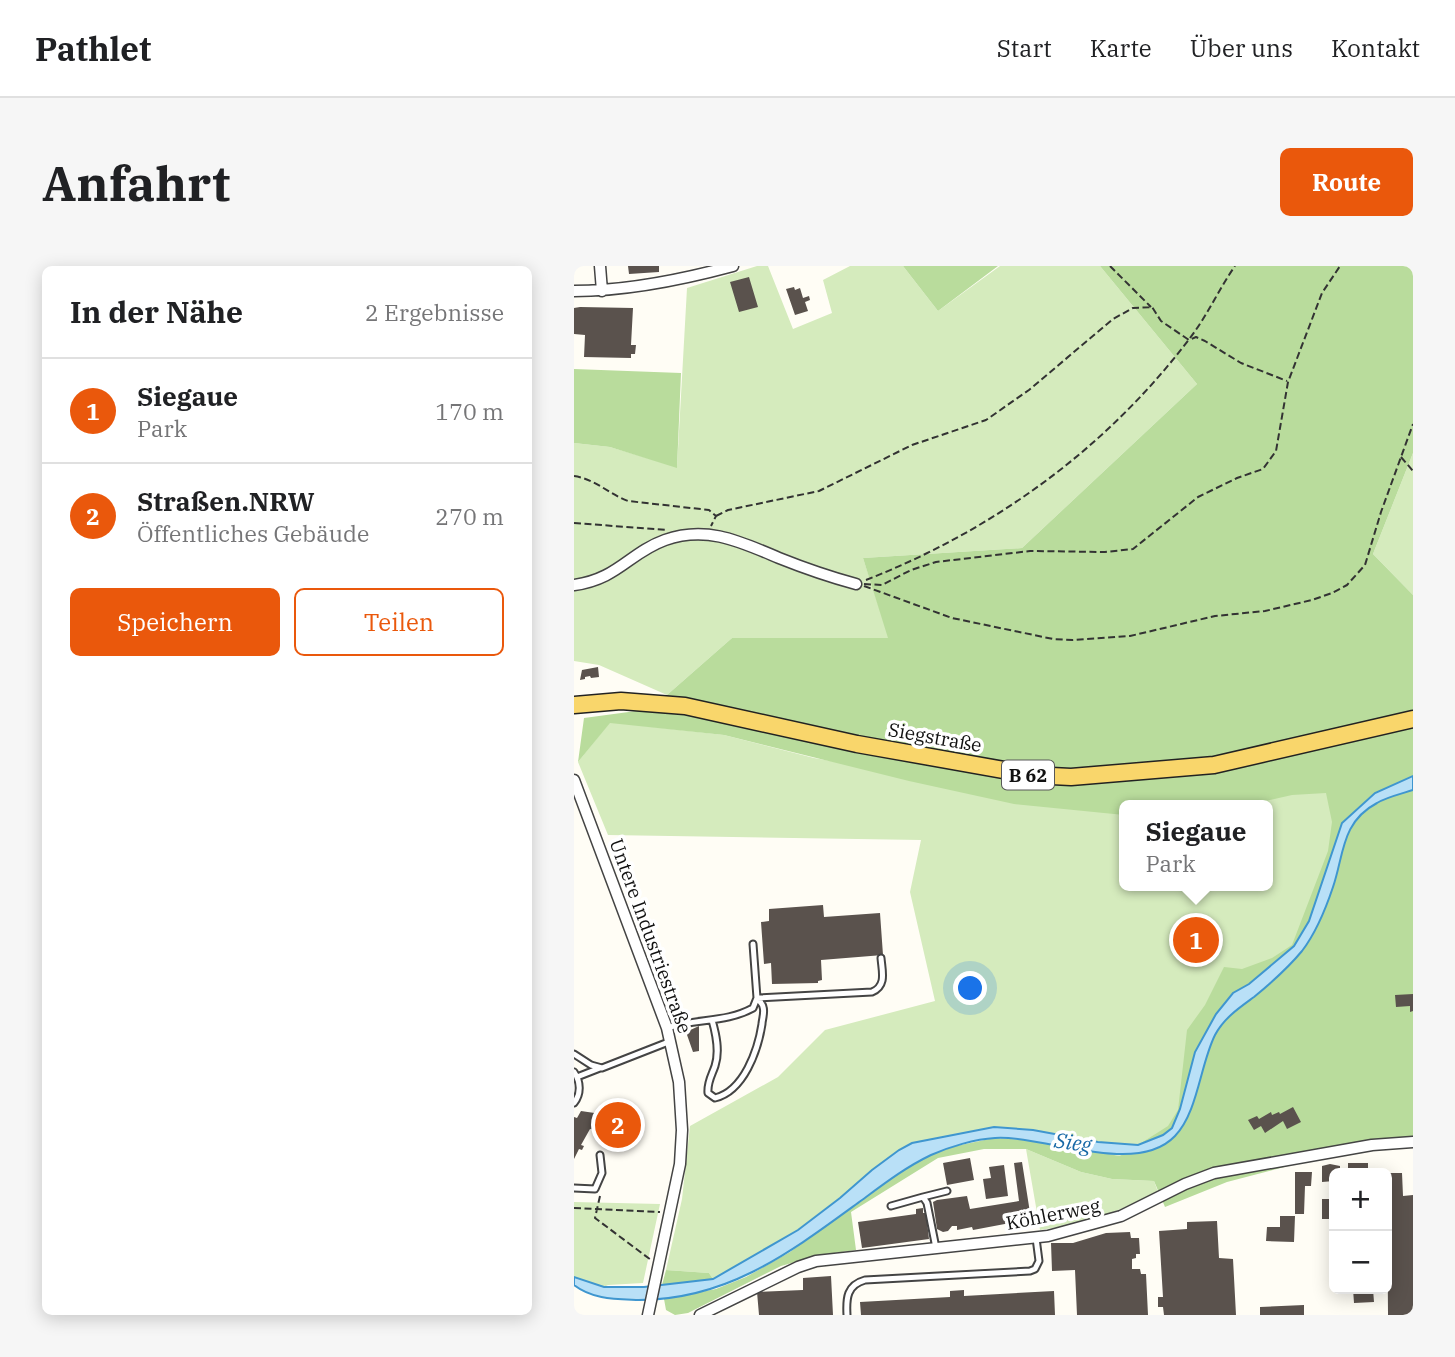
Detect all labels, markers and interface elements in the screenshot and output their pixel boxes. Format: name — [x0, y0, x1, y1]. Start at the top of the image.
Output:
text: Pathlet — [35, 27, 151, 70]
text: Start — [997, 32, 1052, 64]
text: Karte — [1090, 32, 1152, 64]
text: Über uns — [1190, 32, 1293, 64]
text: Kontakt — [1331, 32, 1420, 64]
button: Route — [1280, 148, 1413, 216]
text: Anfahrt — [42, 151, 230, 214]
text: In der Nähe — [70, 292, 243, 331]
text: 2 Ergebnisse — [365, 297, 504, 327]
text: Siegaue — [137, 379, 238, 413]
text: 1 — [86, 396, 100, 426]
text: 170 m — [435, 396, 504, 426]
text: Park — [137, 413, 187, 443]
text: Straßen.NRW — [137, 484, 314, 518]
text: 2 — [86, 501, 100, 531]
text: 270 m — [435, 501, 504, 531]
text: Öffentliches Gebäude — [137, 518, 369, 548]
button: Speichern — [70, 588, 280, 656]
button: Teilen — [294, 588, 504, 656]
street label: Siegstraße — [886, 717, 984, 757]
road number: B 62 — [1002, 760, 1054, 790]
popup — [1119, 800, 1273, 891]
text: Siegaue — [1145, 814, 1247, 848]
street label: Untere Industriestraße — [605, 835, 697, 1037]
text: Park — [1145, 848, 1196, 878]
pin: 1 — [1173, 914, 1219, 966]
your location — [953, 971, 987, 1005]
pin: 2 — [595, 1099, 641, 1151]
water label: Sieg — [1052, 1125, 1094, 1159]
map controls — [1329, 1168, 1392, 1294]
button: + — [1329, 1168, 1392, 1231]
street label: Köhlerweg — [1004, 1193, 1103, 1235]
button: − — [1329, 1231, 1392, 1294]

